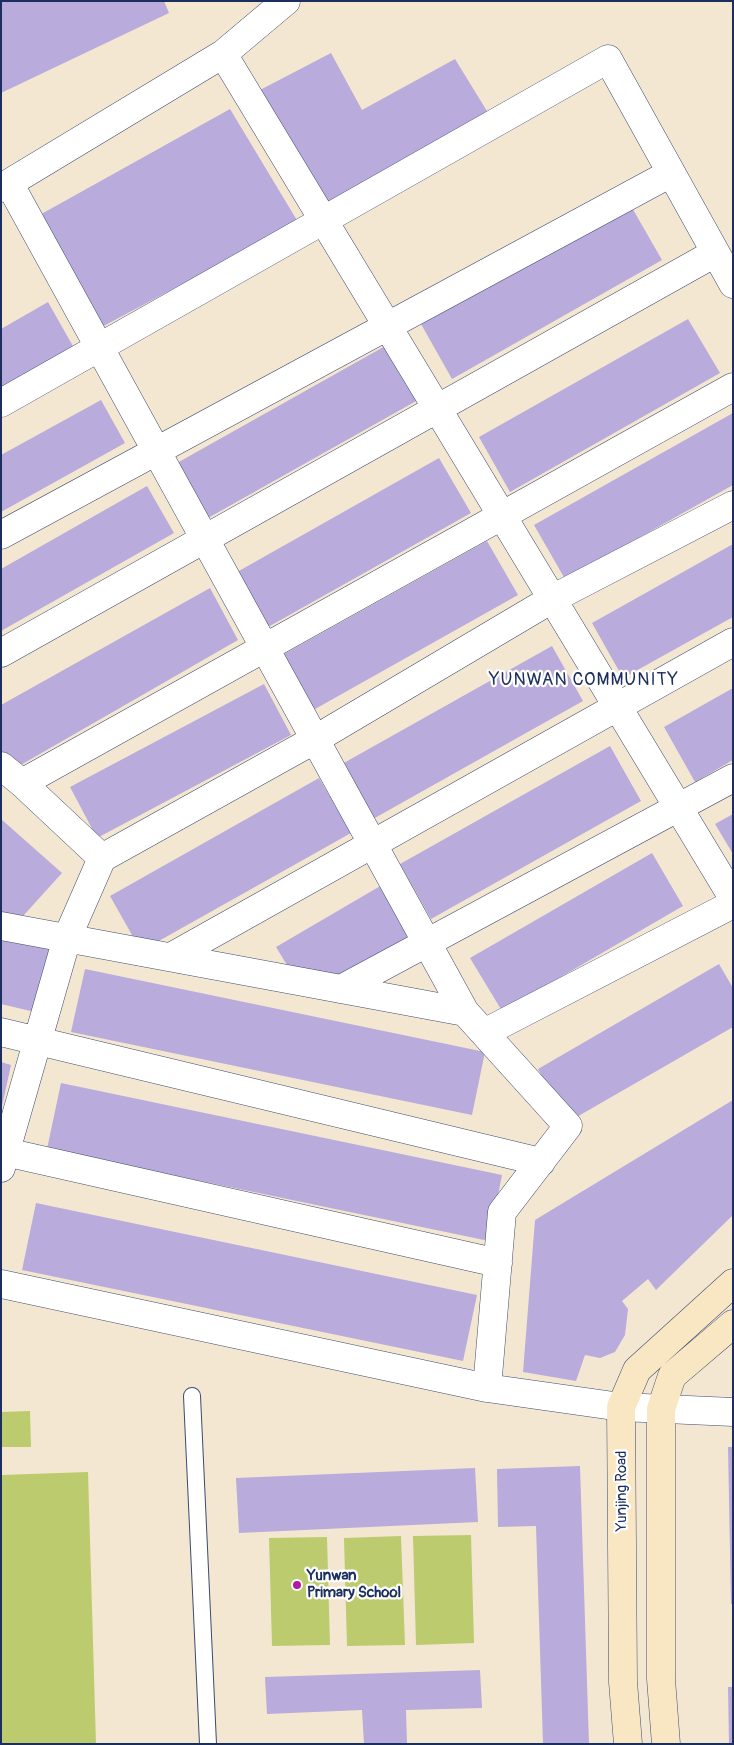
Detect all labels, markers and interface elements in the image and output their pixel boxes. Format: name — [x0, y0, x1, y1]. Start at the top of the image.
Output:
district label: YUNWAN COMMUNITY — [487, 669, 681, 691]
street label: Yunjing Road — [613, 1451, 631, 1531]
place label: Yunwan Primary School — [307, 1567, 401, 1602]
marker: Yunwan Primary School — [291, 1579, 303, 1591]

